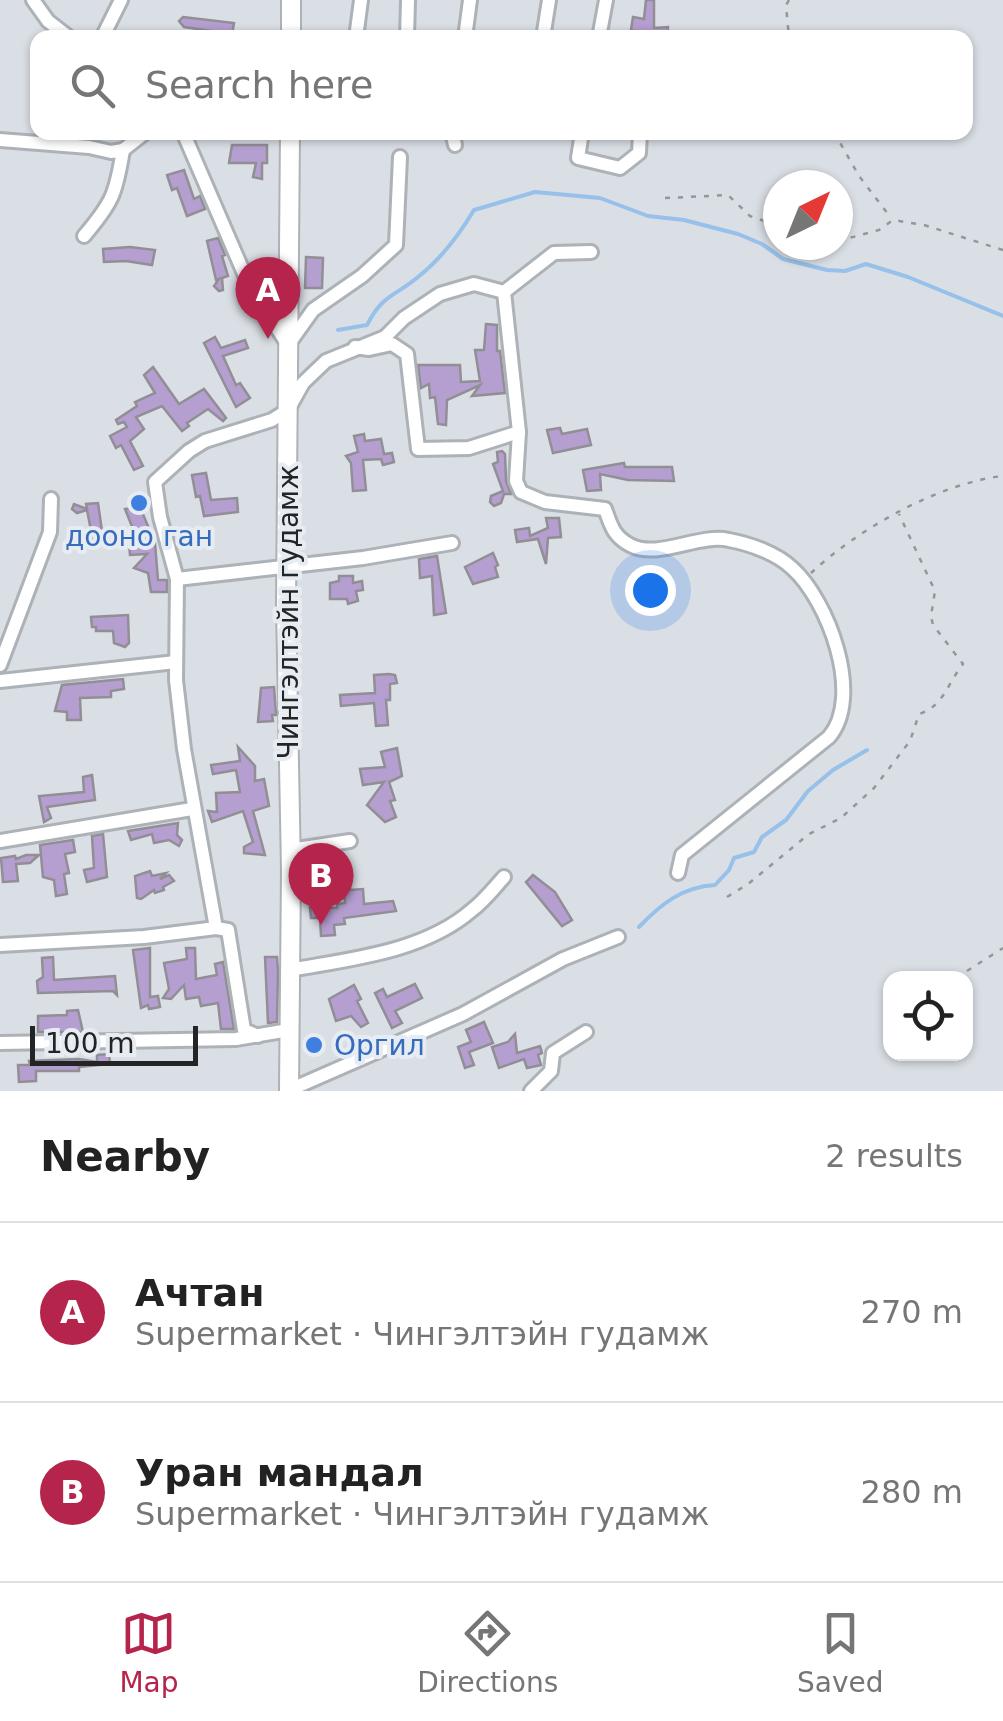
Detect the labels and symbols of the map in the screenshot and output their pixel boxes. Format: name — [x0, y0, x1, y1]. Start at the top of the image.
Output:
north arrow — [763, 170, 853, 260]
pin: A — [236, 256, 300, 339]
street label: Чингэлтэйн гудамж — [272, 465, 305, 759]
marker: дооно ган — [128, 492, 150, 514]
place label: дооно ган — [65, 520, 213, 553]
your location — [625, 565, 676, 616]
pin: B — [288, 842, 354, 925]
scale bar — [30, 1021, 198, 1066]
place label: Оргил — [334, 1029, 425, 1062]
marker: Оргил — [303, 1034, 325, 1056]

